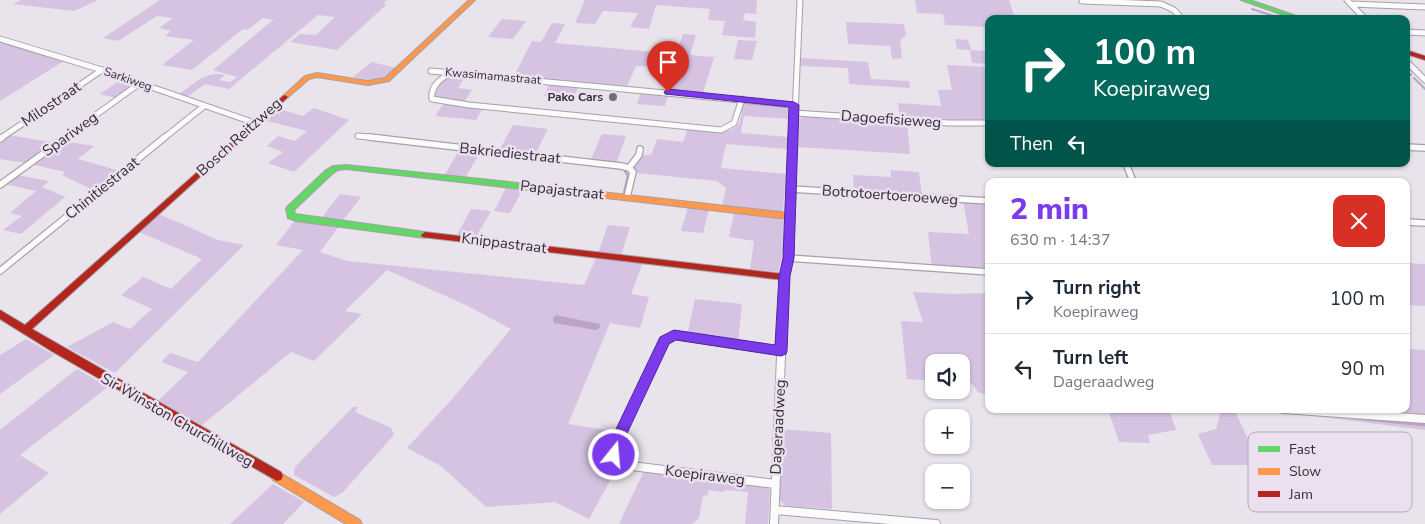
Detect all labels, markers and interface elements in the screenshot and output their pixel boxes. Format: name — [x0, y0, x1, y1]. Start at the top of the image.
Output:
text: 100 m — [1093, 29, 1196, 76]
icon: right — [1010, 35, 1075, 100]
pin — [647, 41, 689, 92]
icon: arrive — [654, 48, 682, 76]
street label: Sarkiweg — [102, 63, 154, 95]
street label: Kwasimamastraat — [444, 64, 543, 88]
text: Koepiraweg — [1093, 74, 1211, 104]
street label: Milostraat — [17, 76, 85, 131]
place label: Pako Cars — [547, 89, 603, 105]
marker: Pako Cars — [607, 91, 619, 103]
street label: Bosch Reitzweg — [192, 94, 286, 180]
street label: Dagoefisieweg — [840, 106, 942, 132]
street label: Spariweg — [38, 107, 102, 161]
icon: left — [1063, 130, 1091, 158]
text: Then — [1010, 131, 1053, 157]
street label: Bakriediestraat — [458, 138, 562, 168]
street label: Chinitiestraat — [61, 152, 144, 224]
street label: Papajastraat — [519, 176, 606, 204]
street label: Botrotoertoeroeweg — [821, 180, 959, 210]
text: 2 min — [1010, 189, 1089, 230]
button: close — [1333, 195, 1385, 247]
street label: Knippastraat — [460, 228, 548, 258]
text: 630 m · 14:37 — [1010, 229, 1111, 251]
text: Turn right — [1053, 275, 1140, 301]
icon: right — [1010, 285, 1038, 313]
text: 100 m — [1330, 286, 1385, 312]
text: Koepiraweg — [1053, 301, 1139, 323]
text: Turn left — [1053, 345, 1128, 371]
map controls — [925, 354, 970, 509]
button: sound — [925, 354, 970, 399]
icon: left — [1010, 355, 1038, 383]
text: 90 m — [1341, 356, 1385, 382]
street label: Sir Winston Churchillweg — [97, 368, 257, 472]
text: Dageraadweg — [1053, 371, 1154, 393]
street label: Dageraadweg — [766, 379, 790, 475]
button: + — [925, 409, 970, 454]
position arrow — [587, 428, 639, 480]
legend — [1248, 432, 1412, 512]
text: Fast — [1289, 440, 1315, 459]
street label: Koepiraweg — [664, 460, 746, 490]
text: Slow — [1289, 462, 1321, 481]
button: − — [925, 464, 970, 509]
text: Jam — [1288, 485, 1313, 504]

